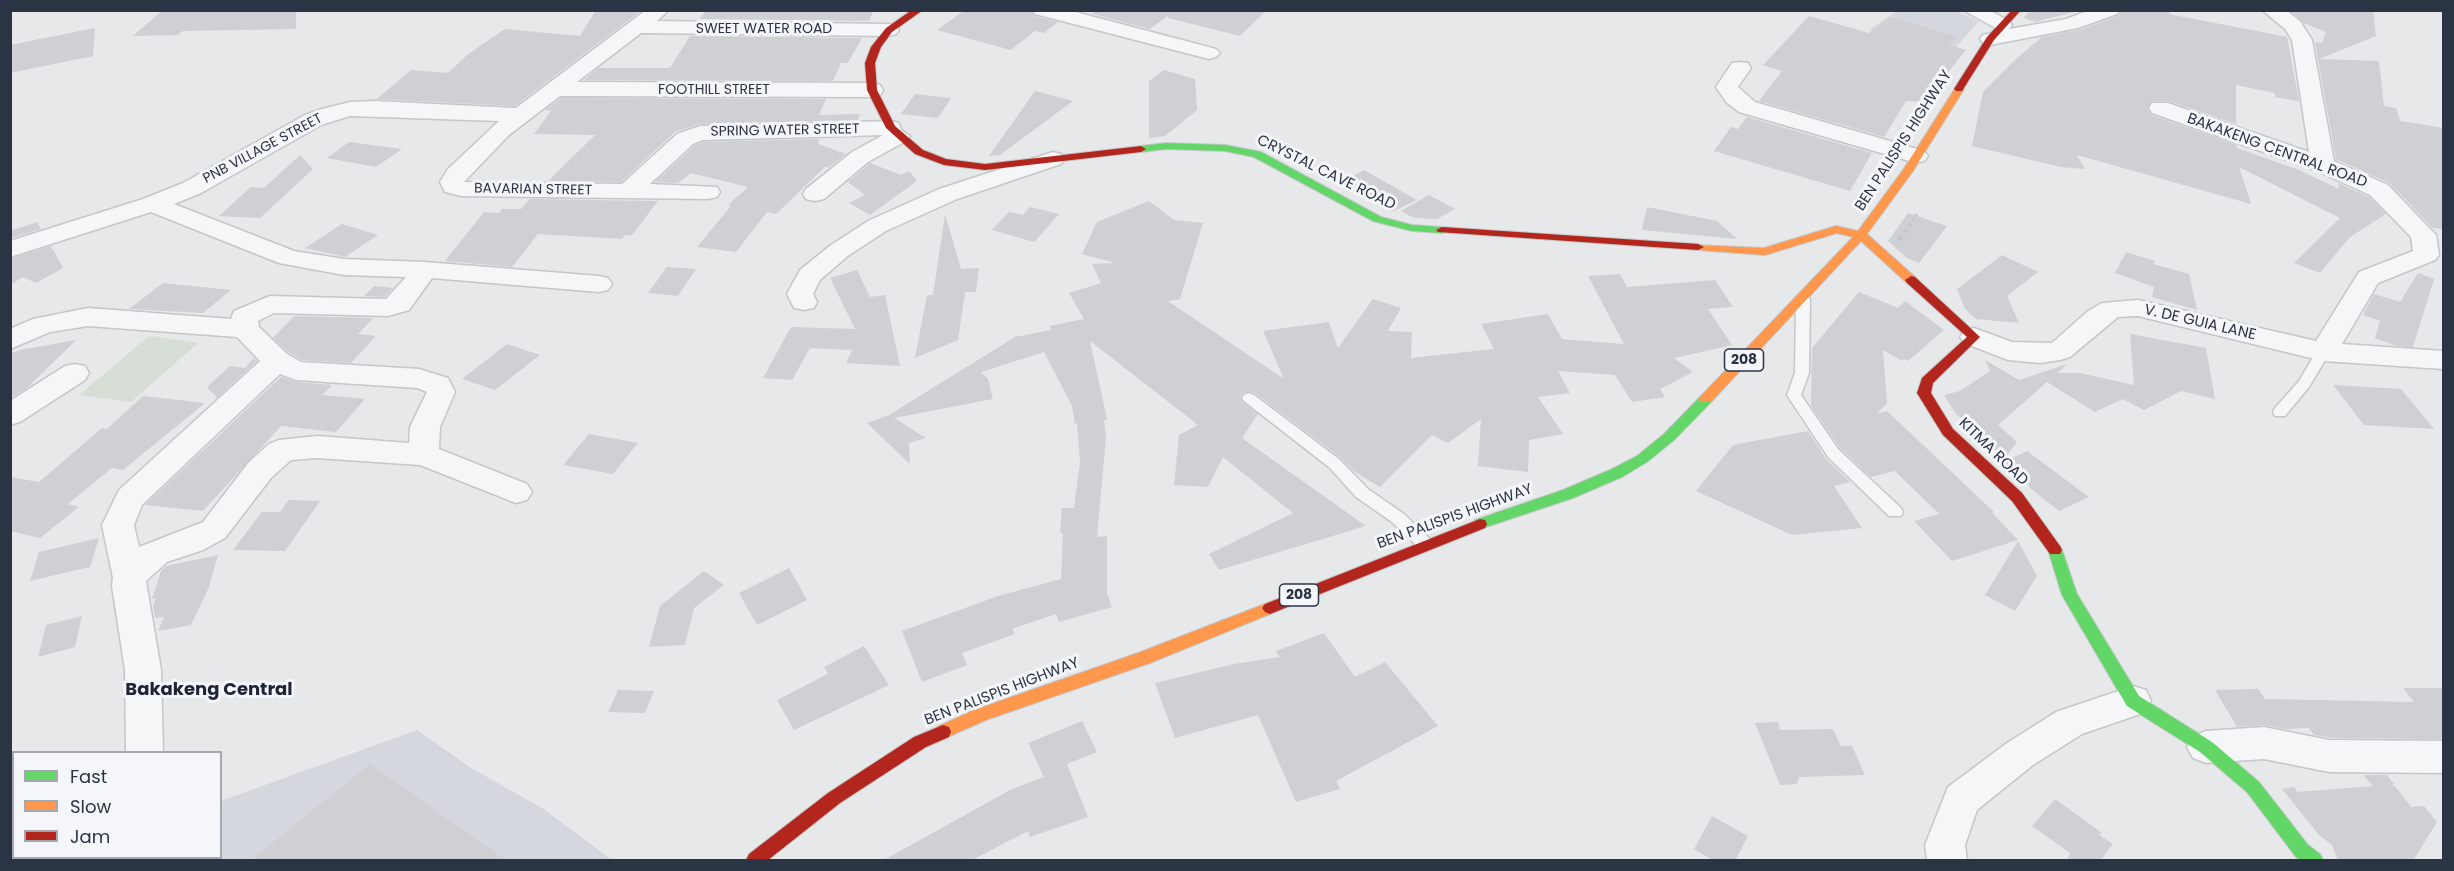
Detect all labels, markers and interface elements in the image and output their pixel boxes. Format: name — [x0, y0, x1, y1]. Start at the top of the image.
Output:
street label: SWEET WATER ROAD — [696, 21, 832, 37]
street label: BEN PALISPIS HIGHWAY — [1852, 67, 1956, 215]
street label: FOOTHILL STREET — [658, 82, 770, 98]
street label: PNB VILLAGE STREET — [200, 110, 326, 188]
street label: BAKAKENG CENTRAL ROAD — [2184, 110, 2370, 192]
street label: SPRING WATER STREET — [710, 121, 860, 141]
street label: CRYSTAL CAVE ROAD — [1254, 132, 1398, 214]
street label: BAVARIAN STREET — [474, 181, 592, 199]
street label: V. DE GUIA LANE — [2142, 301, 2258, 345]
road number: 208 — [1724, 349, 1764, 371]
street label: KITMA ROAD — [1955, 414, 2031, 490]
street label: BEN PALISPIS HIGHWAY — [1375, 480, 1535, 554]
road number: 208 — [1280, 584, 1318, 606]
street label: BEN PALISPIS HIGHWAY — [922, 654, 1082, 730]
district label: Bakakeng Central — [125, 679, 293, 701]
legend — [12, 751, 222, 859]
text: Fast — [70, 764, 107, 789]
text: Slow — [70, 794, 111, 819]
text: Jam — [70, 824, 110, 849]

